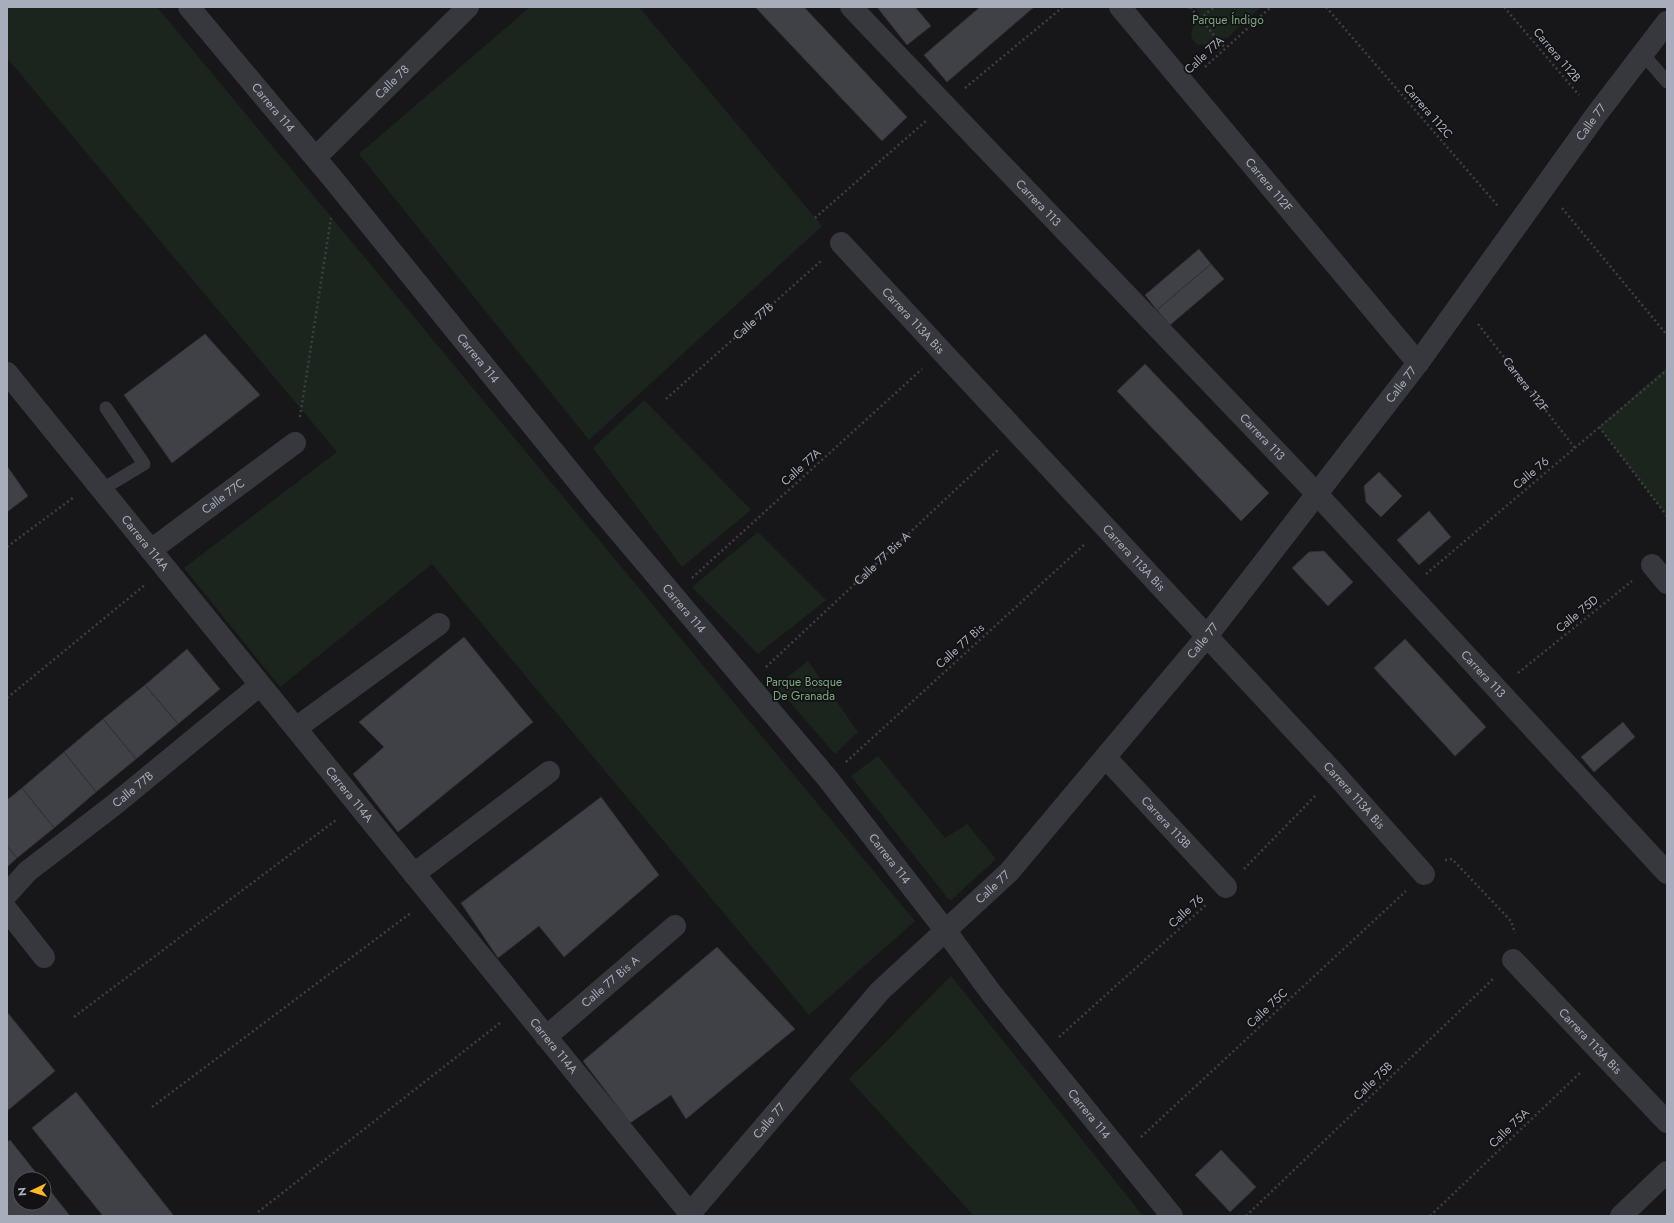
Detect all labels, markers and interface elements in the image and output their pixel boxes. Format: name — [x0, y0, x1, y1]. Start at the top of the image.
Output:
park label: Parque Índigo — [1192, 11, 1264, 29]
street label: Carrera 112B — [1529, 24, 1585, 86]
street label: Calle 77A — [1180, 32, 1228, 78]
street label: Calle 78 — [371, 61, 414, 103]
street label: Carrera 114 — [247, 79, 299, 136]
street label: Carrera 112C — [1399, 80, 1457, 142]
street label: Calle 77 — [1571, 99, 1611, 144]
street label: Carrera 112F — [1241, 154, 1297, 216]
street label: Carrera 113 — [1011, 175, 1066, 231]
street label: Carrera 113A Bis — [878, 283, 949, 358]
street label: Calle 77B — [729, 298, 778, 344]
street label: Carrera 114 — [452, 329, 504, 387]
street label: Carrera 112F — [1498, 353, 1553, 416]
street label: Calle 77 — [1381, 362, 1422, 407]
street label: Carrera 113 — [1235, 409, 1290, 465]
street label: Calle 77A — [777, 444, 825, 490]
street label: Calle 76 — [1509, 452, 1553, 494]
street label: Calle 77C — [198, 474, 249, 518]
street label: Carrera 114A — [117, 511, 173, 575]
street label: Carrera 113A Bis — [1098, 520, 1170, 595]
street label: Calle 77 Bis A — [850, 527, 915, 589]
street label: Carrera 114 — [658, 580, 710, 637]
street label: Calle 75D — [1552, 591, 1602, 637]
street label: Calle 77 — [1183, 618, 1223, 663]
street label: Calle 77 Bis — [932, 619, 988, 673]
street label: Carrera 113 — [1456, 646, 1510, 702]
park label: Parque Bosque De Granada — [766, 673, 842, 705]
street label: Carrera 113A Bis — [1319, 758, 1389, 833]
street label: Carrera 114A — [321, 763, 378, 826]
street label: Calle 77B — [108, 767, 158, 812]
street label: Carrera 113B — [1137, 792, 1195, 853]
street label: Carrera 114 — [864, 830, 915, 888]
street label: Calle 77 — [971, 866, 1015, 908]
street label: Calle 76 — [1164, 890, 1208, 932]
street label: Calle 77 Bis A — [577, 951, 644, 1012]
street label: Calle 75C — [1242, 984, 1292, 1032]
street label: Carrera 113A Bis — [1554, 1004, 1626, 1078]
street label: Carrera 114A — [525, 1014, 582, 1078]
street label: Calle 75B — [1349, 1057, 1397, 1105]
street label: Carrera 114 — [1063, 1085, 1115, 1143]
street label: Calle 77 — [749, 1099, 790, 1143]
street label: Calle 75A — [1485, 1104, 1533, 1152]
north arrow — [12, 1171, 52, 1211]
text: N — [14, 1187, 30, 1197]

